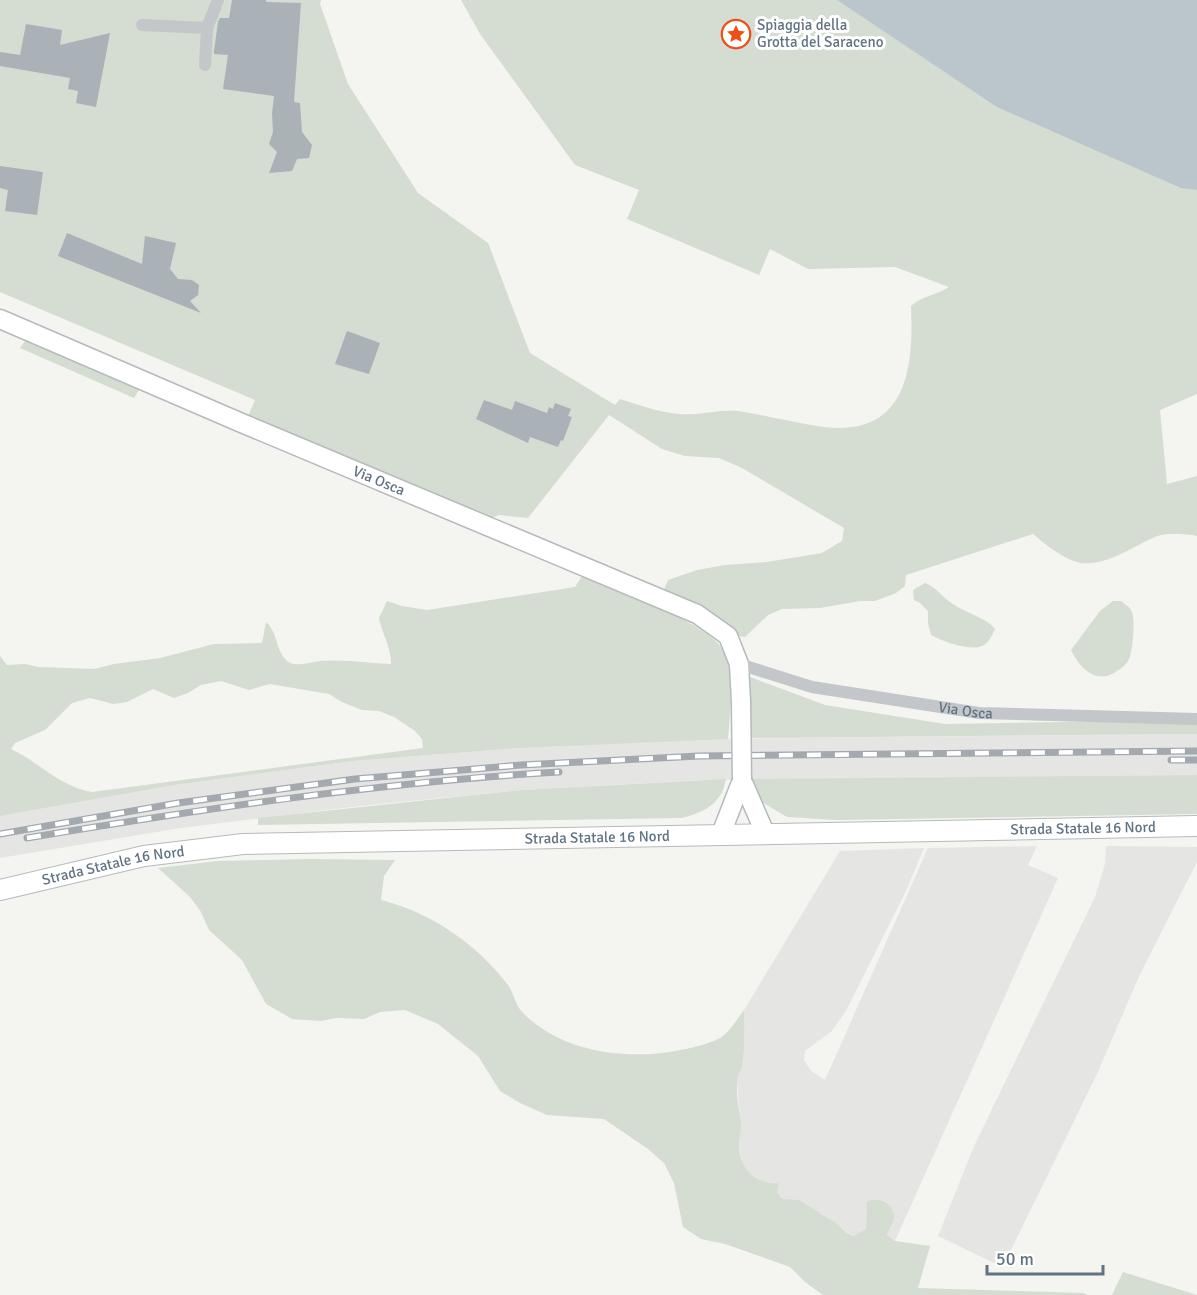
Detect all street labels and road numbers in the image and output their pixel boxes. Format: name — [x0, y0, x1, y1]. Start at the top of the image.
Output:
street label: Via Osca — [350, 462, 408, 499]
street label: Via Osca — [937, 698, 993, 722]
street label: Strada Statale 16 Nord — [1010, 818, 1156, 839]
street label: Strada Statale 16 Nord — [524, 827, 670, 848]
street label: Strada Statale 16 Nord — [40, 842, 186, 889]

